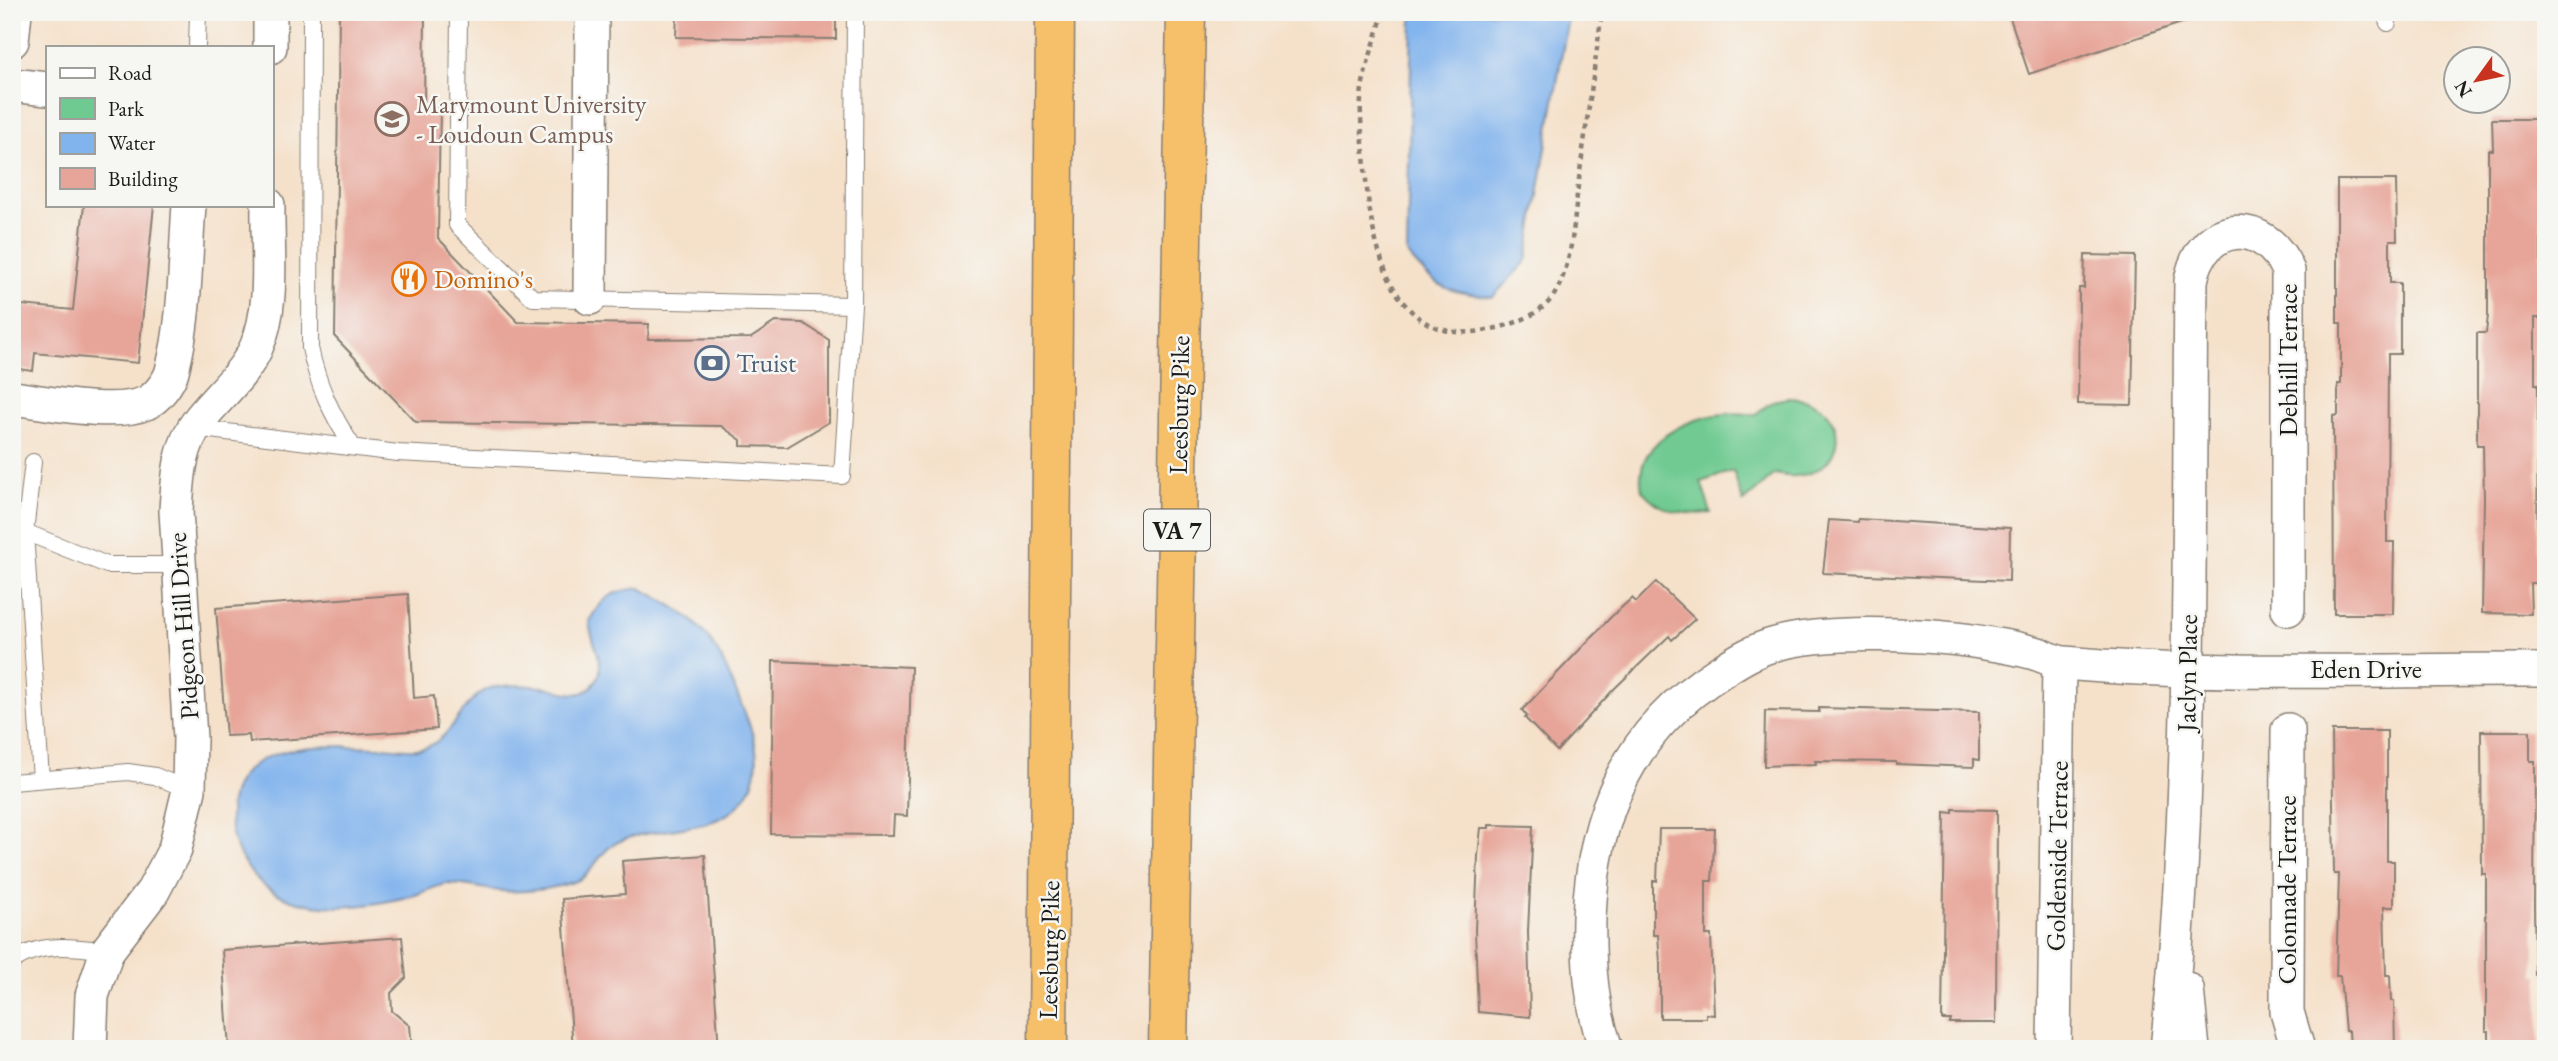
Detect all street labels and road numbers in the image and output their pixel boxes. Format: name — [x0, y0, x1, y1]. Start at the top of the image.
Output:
street label: Debhill Terrace — [2271, 284, 2305, 436]
street label: Leesburg Pike — [1161, 335, 1197, 475]
road number: VA 7 — [1144, 509, 1210, 550]
street label: Pidgeon Hill Drive — [160, 531, 206, 721]
street label: Jaclyn Place — [2169, 614, 2205, 734]
street label: Eden Drive — [2310, 652, 2422, 686]
street label: Goldenside Terrace — [2038, 760, 2076, 952]
street label: Colonnade Terrace — [2270, 795, 2304, 985]
street label: Leesburg Pike — [1031, 880, 1067, 1020]

